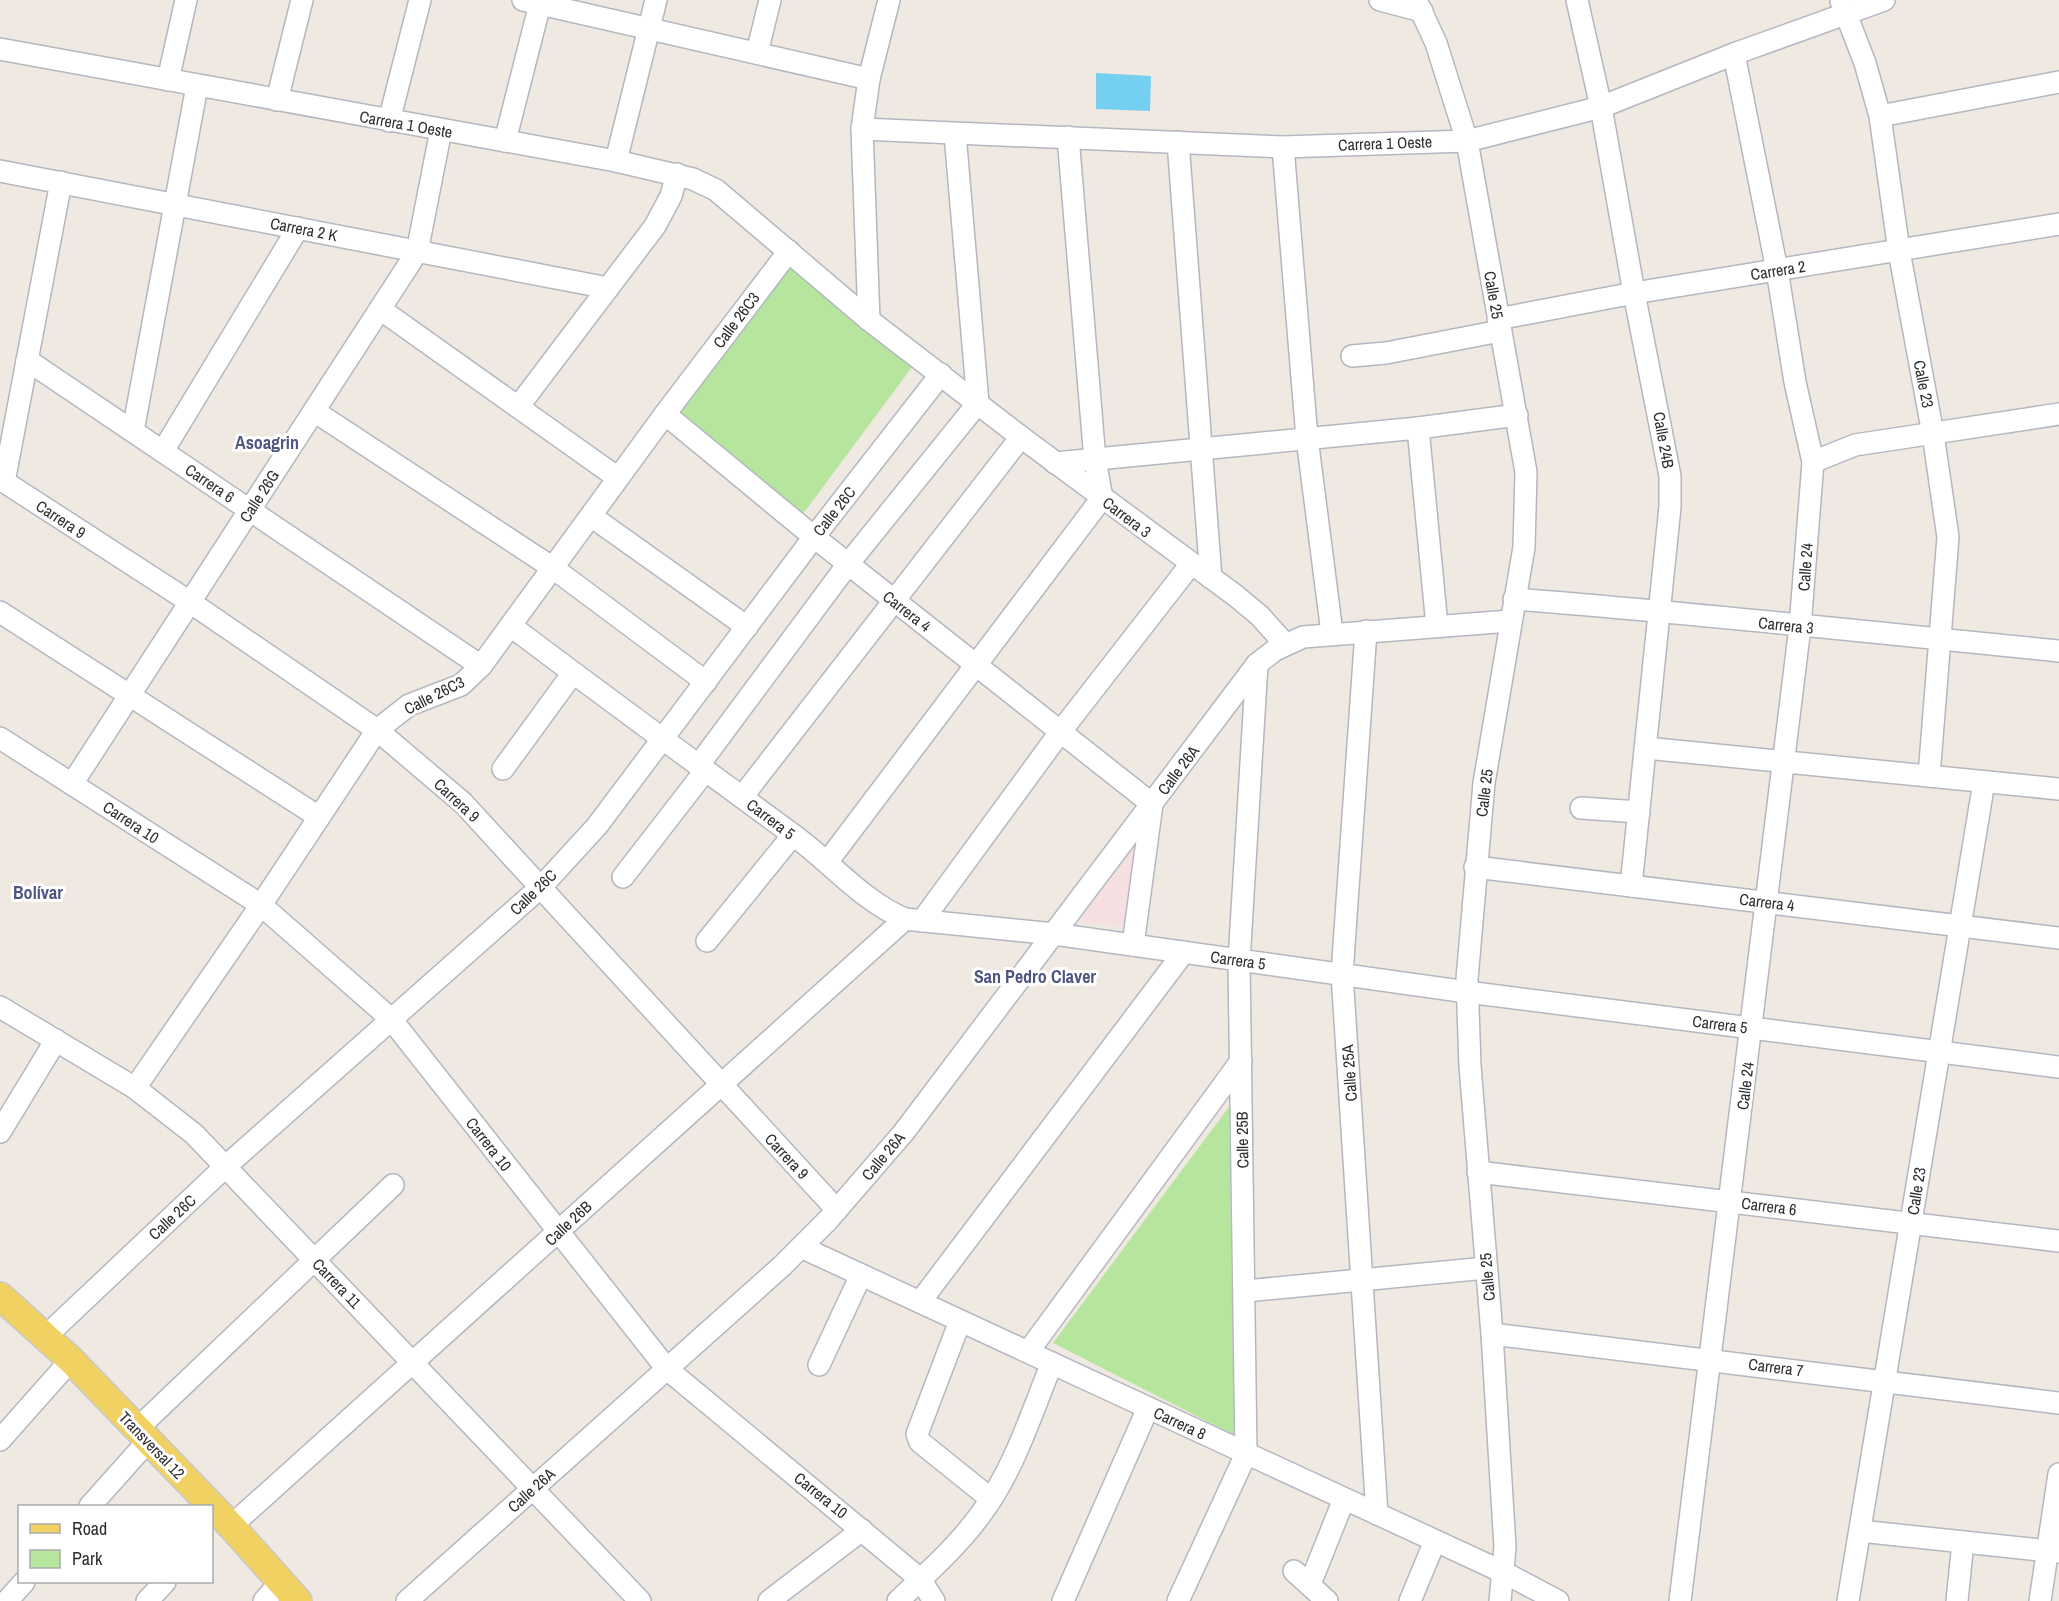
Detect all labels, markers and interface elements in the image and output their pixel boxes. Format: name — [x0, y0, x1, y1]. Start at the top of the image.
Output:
street label: Carrera 1 Oeste — [358, 105, 454, 143]
street label: Carrera 1 Oeste — [1338, 130, 1432, 156]
street label: Carrera 2 K — [269, 212, 340, 246]
street label: Carrera 2 — [1749, 255, 1807, 285]
street label: Calle 25 — [1479, 269, 1509, 321]
street label: Calle 26C3 — [708, 287, 764, 353]
street label: Calle 23 — [1909, 358, 1939, 410]
street label: Calle 24B — [1648, 410, 1680, 470]
district label: Asoagrin — [235, 430, 299, 455]
street label: Carrera 6 — [181, 458, 239, 508]
street label: Calle 26G — [234, 466, 284, 526]
street label: Calle 26C — [808, 482, 860, 540]
street label: Carrera 3 — [1098, 492, 1156, 542]
street label: Carrera 9 — [32, 495, 90, 543]
street label: Calle 24 — [1792, 542, 1818, 592]
street label: Carrera 4 — [878, 585, 936, 637]
street label: Carrera 3 — [1757, 611, 1815, 639]
street label: Calle 26C3 — [400, 670, 468, 720]
street label: Calle 26A — [1152, 740, 1204, 799]
street label: Calle 25 — [1470, 768, 1498, 818]
street label: Carrera 9 — [429, 773, 485, 827]
street label: Carrera 5 — [742, 794, 800, 844]
street label: Carrera 10 — [99, 796, 163, 848]
street label: Calle 26C — [505, 864, 561, 920]
district label: Bolívar — [13, 880, 63, 905]
street label: Carrera 4 — [1738, 888, 1796, 916]
street label: Carrera 5 — [1209, 945, 1267, 975]
district label: San Pedro Claver — [974, 964, 1096, 989]
street label: Carrera 5 — [1691, 1010, 1749, 1038]
street label: Calle 25A — [1336, 1044, 1362, 1102]
street label: Calle 24 — [1731, 1061, 1759, 1111]
street label: Calle 25B — [1231, 1111, 1253, 1169]
street label: Carrera 10 — [461, 1113, 517, 1175]
street label: Calle 26A — [856, 1127, 910, 1185]
street label: Carrera 9 — [760, 1128, 814, 1184]
street label: Calle 23 — [1901, 1166, 1931, 1216]
street label: Calle 26C — [143, 1189, 201, 1245]
street label: Carrera 6 — [1740, 1192, 1798, 1220]
street label: Calle 26B — [540, 1195, 596, 1250]
street label: Calle 25 — [1474, 1252, 1500, 1302]
street label: Carrera 11 — [308, 1253, 367, 1313]
street label: Carrera 7 — [1747, 1353, 1805, 1381]
street label: Carrera 8 — [1150, 1401, 1210, 1445]
street label: Transversal 12 — [114, 1406, 190, 1484]
street label: Calle 26A — [503, 1463, 560, 1517]
street label: Carrera 10 — [790, 1467, 852, 1523]
legend — [18, 1505, 213, 1583]
text: Road — [72, 1516, 107, 1541]
text: Park — [72, 1546, 103, 1571]

